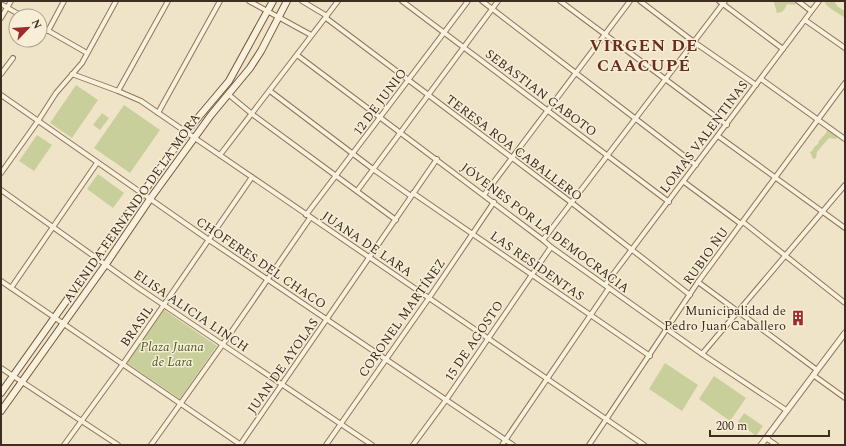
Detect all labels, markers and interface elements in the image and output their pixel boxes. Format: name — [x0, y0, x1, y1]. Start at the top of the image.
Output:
north arrow — [8, 8, 48, 48]
text: N — [27, 16, 46, 32]
district label: VIRGEN DE CAACUPÉ — [589, 33, 699, 79]
street label: SEBASTIAN GABOTO — [481, 44, 601, 142]
street label: 12 DE JUNIO — [348, 64, 412, 140]
street label: LOMAS VALENTINAS — [655, 76, 753, 198]
street label: TERESA ROA CABALLERO — [442, 90, 586, 206]
street label: AVENIDA FERNANDO DE LA MORA — [58, 109, 206, 307]
street label: JÓVENES POR LA DEMOCRACIA — [456, 158, 634, 298]
street label: JUANA DE LARA — [318, 206, 417, 282]
street label: CHOFERES DEL CHACO — [192, 212, 330, 314]
street label: RUBIO ÑU — [678, 223, 734, 289]
street label: LAS RESIDENTAS — [486, 226, 588, 306]
street label: CORONEL MARTÍNEZ — [353, 255, 451, 381]
street label: ELISA ALICIA LINCH — [129, 265, 253, 357]
street label: 15 DE AGOSTO — [439, 296, 509, 386]
street label: BRASIL — [115, 301, 159, 351]
place label: Municipalidad de Pedro Juan Caballero — [664, 301, 786, 336]
building icon: Municipalidad de Pedro Juan Caballero — [789, 309, 807, 327]
street label: JUAN DE AYOLAS — [242, 314, 324, 418]
park label: Plaza Juana de Lara — [140, 337, 204, 372]
scale bar — [710, 412, 829, 438]
text: 200 m — [716, 417, 747, 436]

